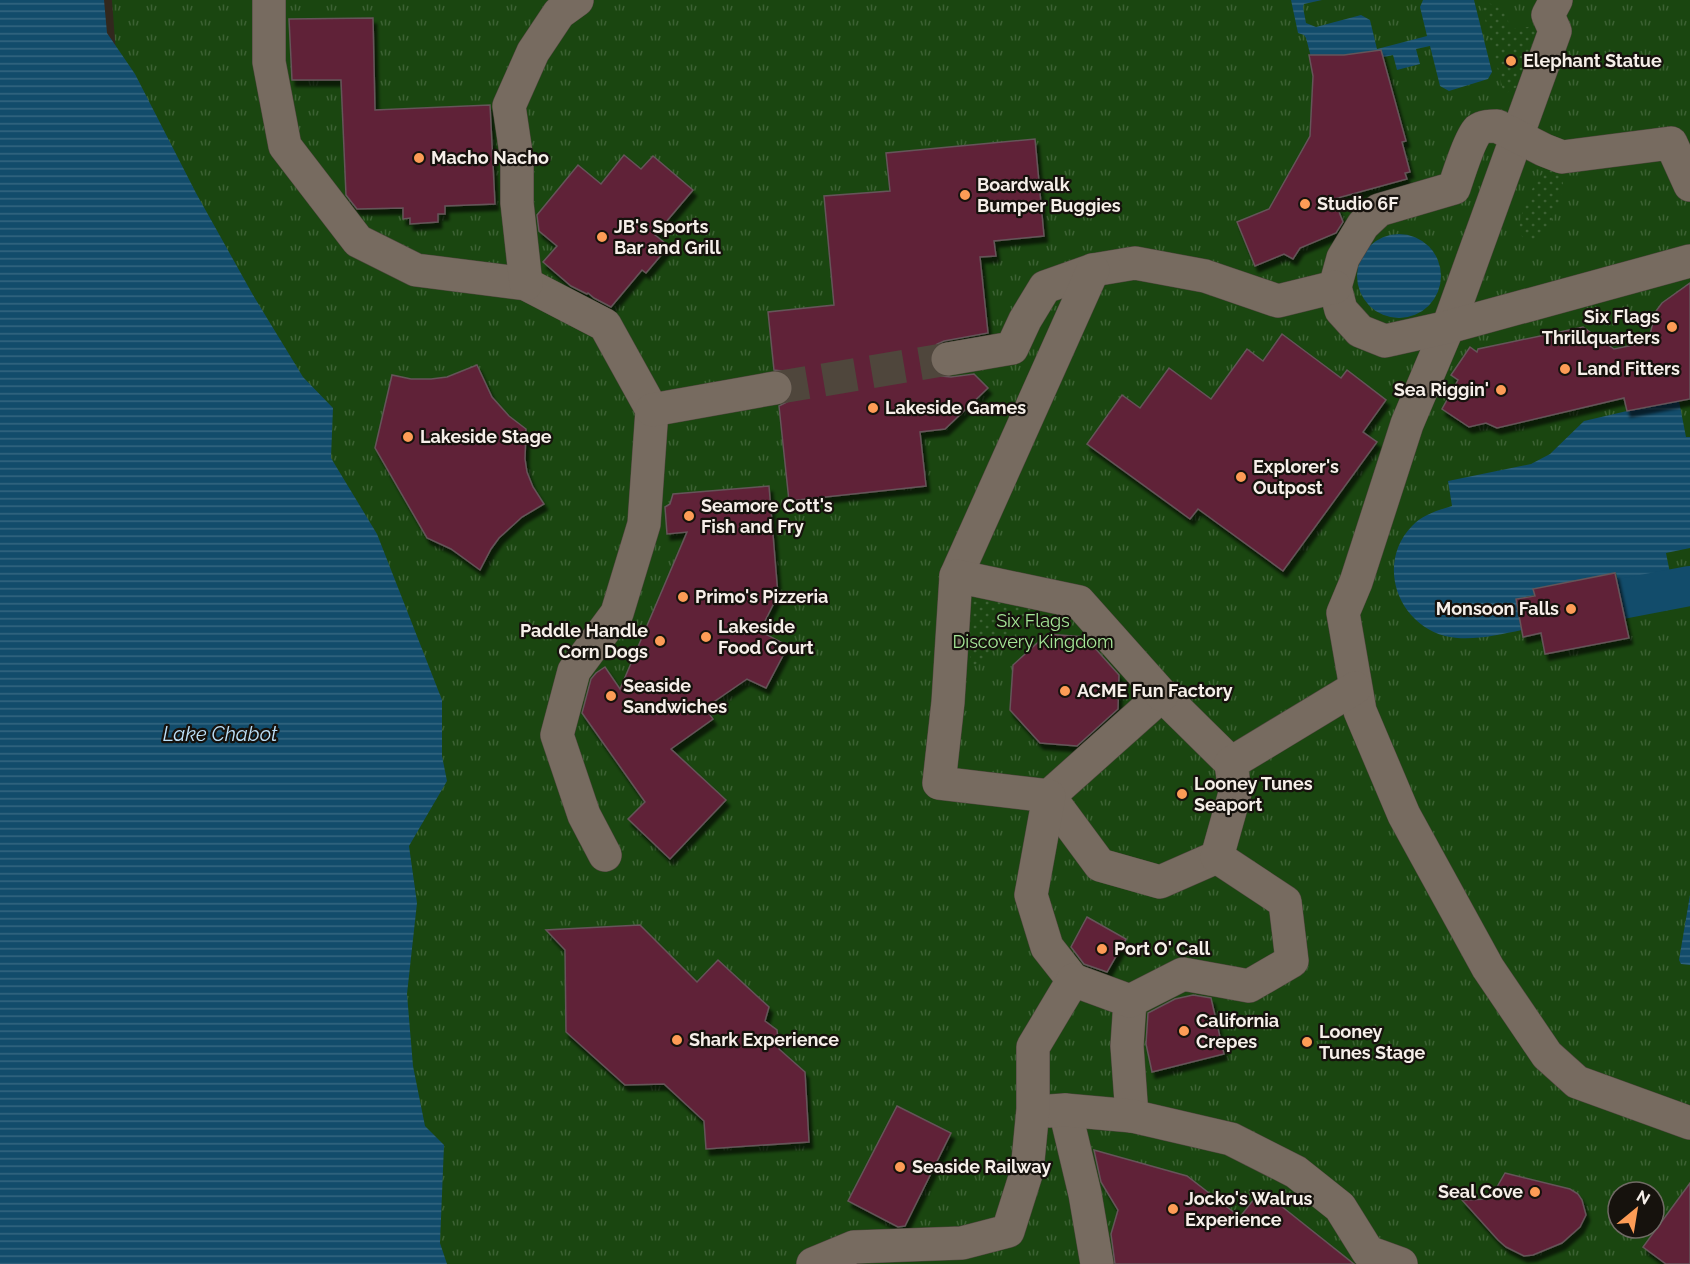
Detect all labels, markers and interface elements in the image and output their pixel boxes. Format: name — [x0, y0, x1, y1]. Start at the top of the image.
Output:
place label: Elephant Statue — [1523, 50, 1662, 71]
marker: Elephant Statue — [1504, 54, 1518, 68]
place label: Macho Nacho — [431, 147, 549, 168]
marker: Macho Nacho — [412, 151, 426, 165]
place label: Boardwalk Bumper Buggies — [977, 174, 1121, 216]
marker: Boardwalk Bumper Buggies — [958, 188, 972, 202]
place label: Studio 6F — [1317, 193, 1399, 214]
marker: Studio 6F — [1298, 197, 1312, 211]
place label: JB's Sports Bar and Grill — [614, 216, 721, 258]
marker: JB's Sports Bar and Grill — [595, 230, 609, 244]
place label: Six Flags Thrillquarters — [1542, 306, 1660, 348]
marker: Six Flags Thrillquarters — [1665, 320, 1679, 334]
place label: Land Fitters — [1577, 358, 1680, 379]
marker: Land Fitters — [1558, 362, 1572, 376]
place label: Sea Riggin' — [1394, 379, 1489, 400]
marker: Sea Riggin' — [1494, 383, 1508, 397]
place label: Lakeside Games — [885, 397, 1026, 418]
marker: Lakeside Games — [866, 401, 880, 415]
place label: Lakeside Stage — [420, 426, 552, 447]
marker: Lakeside Stage — [401, 430, 415, 444]
place label: Explorer's Outpost — [1253, 456, 1339, 498]
marker: Explorer's Outpost — [1234, 470, 1248, 484]
place label: Seamore Cott's Fish and Fry — [701, 495, 833, 537]
marker: Seamore Cott's Fish and Fry — [682, 509, 696, 523]
place label: Primo's Pizzeria — [695, 586, 828, 607]
marker: Primo's Pizzeria — [676, 590, 690, 604]
place label: Monsoon Falls — [1436, 598, 1559, 619]
marker: Monsoon Falls — [1564, 602, 1578, 616]
park label: Six Flags Discovery Kingdom — [952, 610, 1114, 652]
place label: Lakeside Food Court — [718, 616, 814, 658]
place label: Paddle Handle Corn Dogs — [520, 620, 648, 662]
marker: Lakeside Food Court — [699, 630, 713, 644]
marker: Paddle Handle Corn Dogs — [653, 634, 667, 648]
place label: Seaside Sandwiches — [623, 675, 727, 717]
place label: ACME Fun Factory — [1077, 680, 1233, 701]
marker: ACME Fun Factory — [1058, 684, 1072, 698]
marker: Seaside Sandwiches — [604, 689, 618, 703]
water label: Lake Chabot — [163, 722, 278, 746]
place label: Looney Tunes Seaport — [1194, 773, 1313, 815]
marker: Looney Tunes Seaport — [1175, 787, 1189, 801]
place label: Port O' Call — [1114, 938, 1210, 959]
marker: Port O' Call — [1095, 942, 1109, 956]
place label: California Crepes — [1196, 1010, 1279, 1052]
place label: Looney Tunes Stage — [1319, 1021, 1426, 1063]
marker: California Crepes — [1177, 1024, 1191, 1038]
place label: Shark Experience — [689, 1029, 839, 1050]
marker: Shark Experience — [670, 1033, 684, 1047]
marker: Looney Tunes Stage — [1300, 1035, 1314, 1049]
place label: Seaside Railway — [912, 1156, 1051, 1177]
marker: Seaside Railway — [893, 1160, 907, 1174]
north arrow — [1606, 1180, 1666, 1240]
place label: Seal Cove — [1438, 1181, 1523, 1202]
marker: Seal Cove — [1528, 1185, 1542, 1199]
text: N — [1633, 1186, 1653, 1209]
place label: Jocko's Walrus Experience — [1185, 1188, 1313, 1230]
marker: Jocko's Walrus Experience — [1166, 1202, 1180, 1216]

